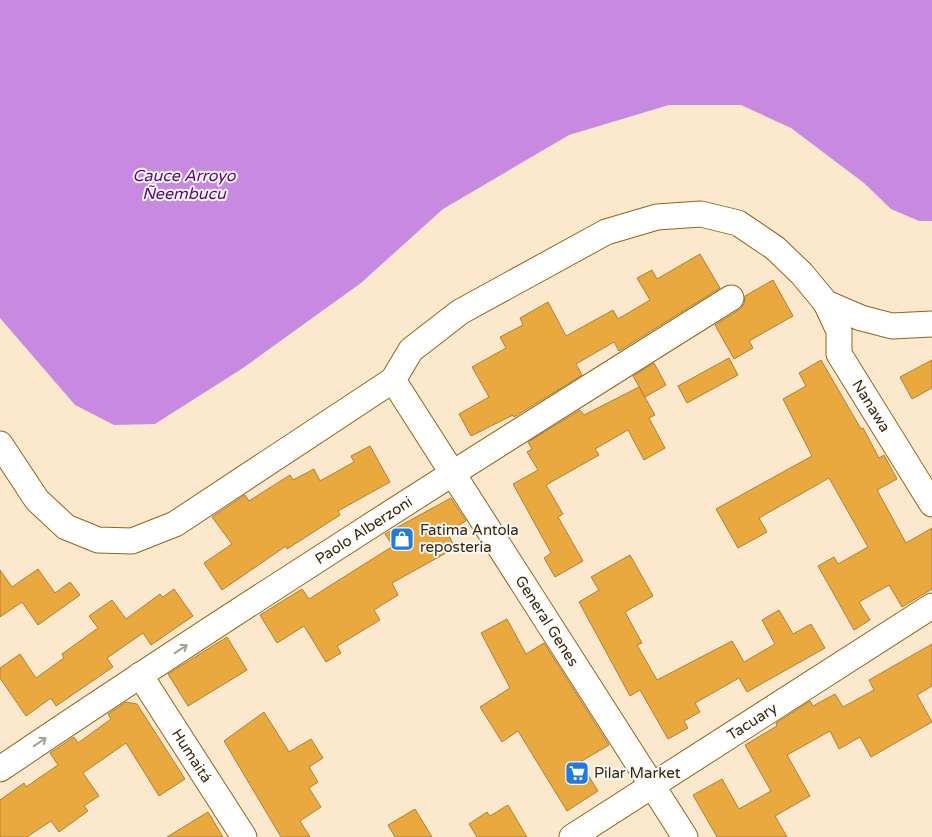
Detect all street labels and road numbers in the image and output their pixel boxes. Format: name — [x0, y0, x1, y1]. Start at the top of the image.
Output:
street label: Nanawa — [848, 376, 894, 435]
street label: Paolo Alberzoni — [312, 492, 416, 568]
street label: General Genes — [511, 572, 583, 670]
street label: Tacuary — [724, 699, 780, 744]
street label: Humaitá — [168, 726, 216, 786]

